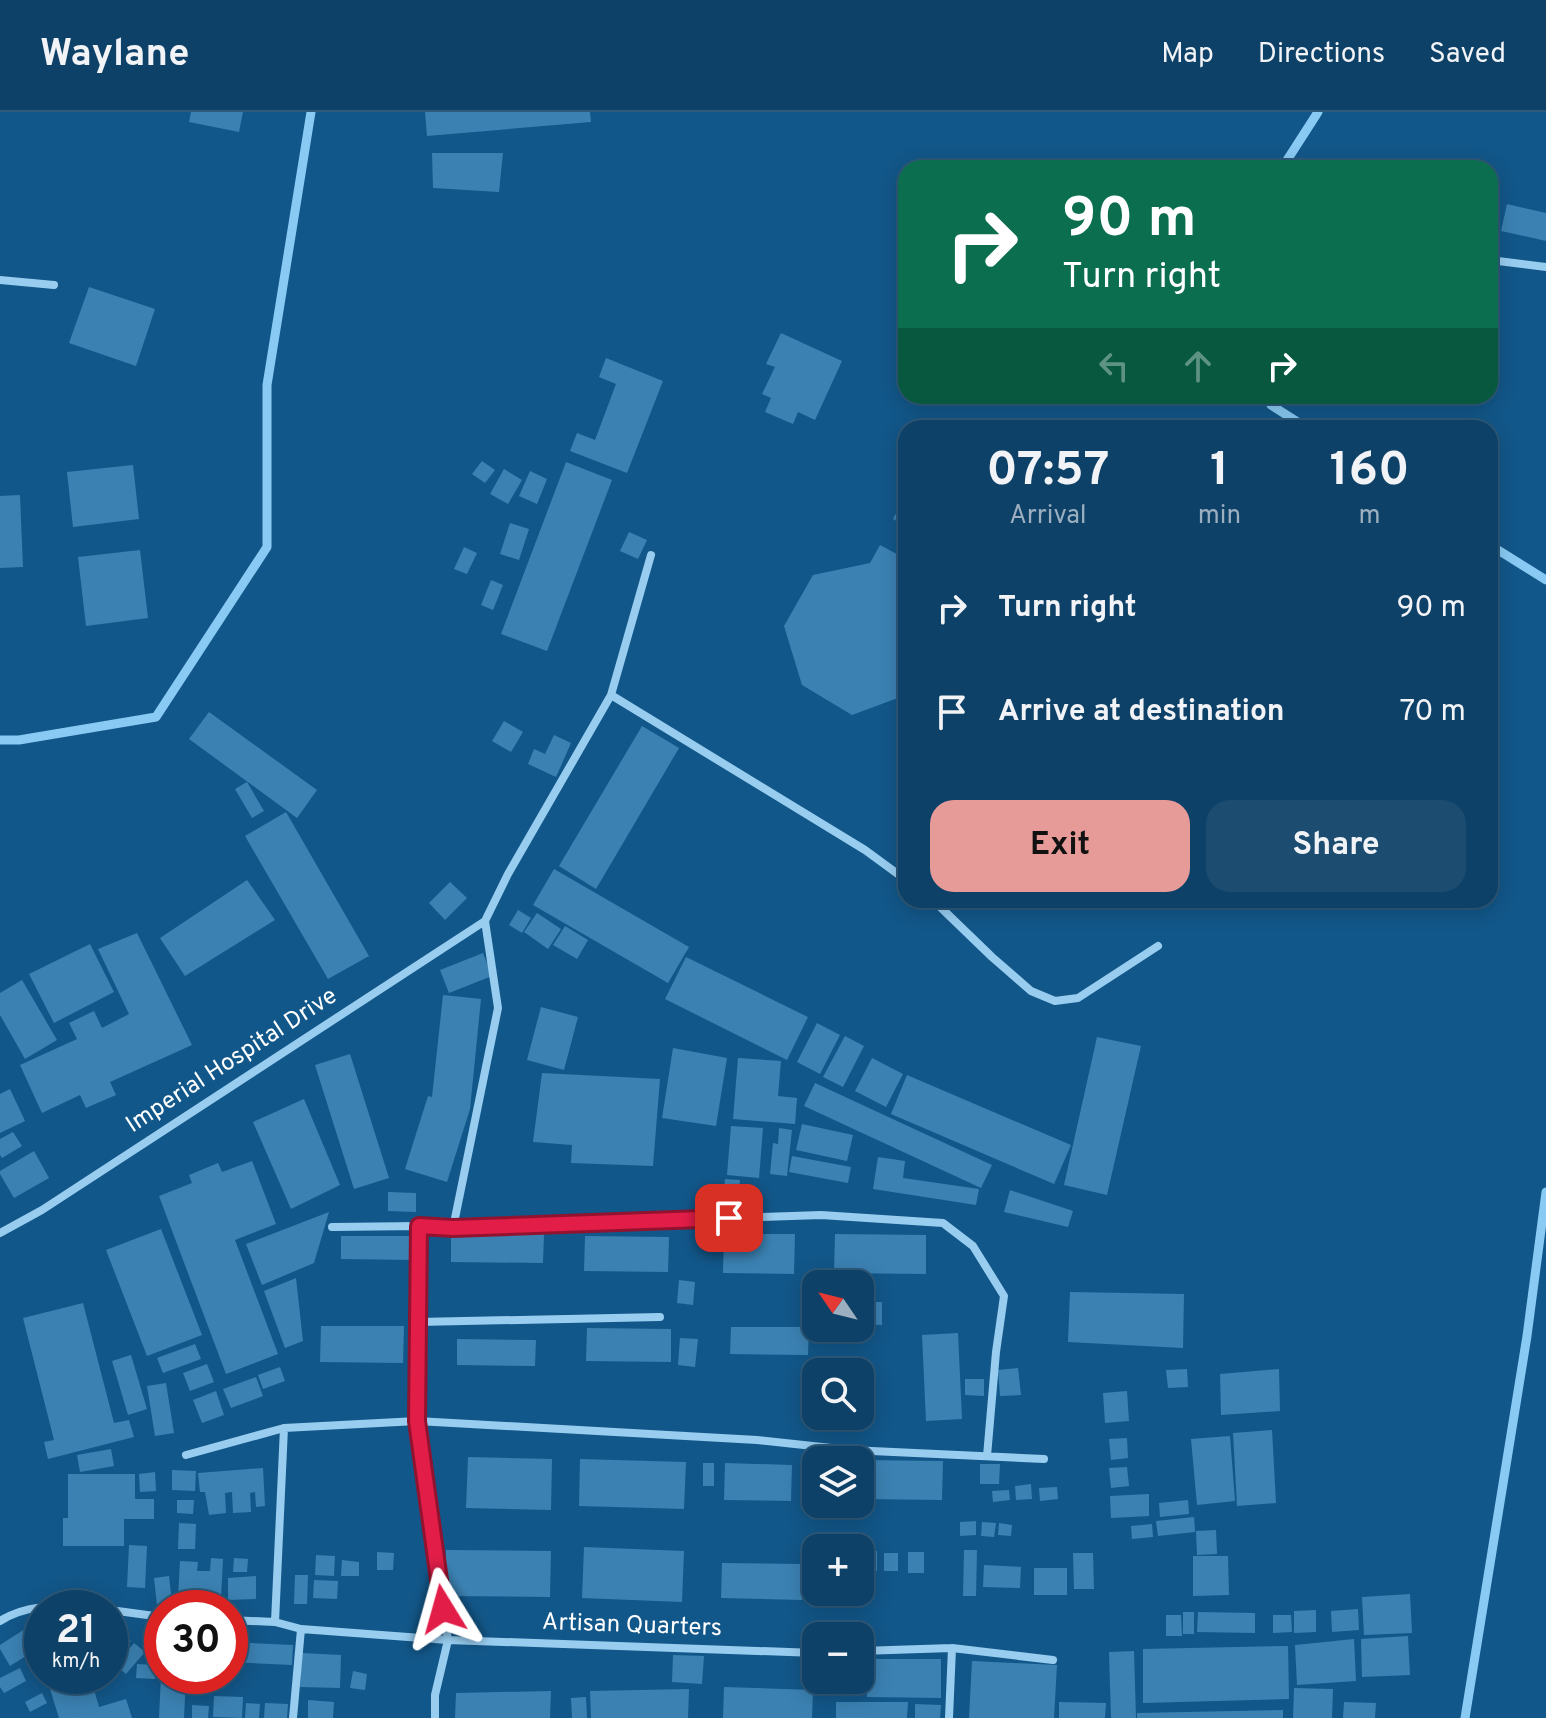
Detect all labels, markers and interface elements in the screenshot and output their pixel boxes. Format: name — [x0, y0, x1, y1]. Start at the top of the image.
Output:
text: Waylane — [40, 31, 189, 80]
text: Map — [1161, 37, 1214, 73]
text: Directions — [1258, 37, 1385, 73]
text: Saved — [1429, 37, 1506, 73]
text: 90 m — [1062, 186, 1197, 256]
icon: right — [930, 192, 1034, 296]
text: Turn right — [1062, 255, 1221, 301]
icon: left — [1092, 344, 1136, 388]
icon: ahead — [1176, 344, 1220, 388]
icon: right — [1260, 344, 1304, 388]
text: 07:57 — [986, 442, 1110, 502]
text: 1 — [1210, 442, 1229, 502]
text: 160 — [1329, 442, 1410, 502]
text: Arrival — [1009, 500, 1087, 533]
text: min — [1198, 500, 1241, 533]
text: m — [1359, 500, 1381, 533]
icon: right — [930, 586, 974, 630]
text: Turn right — [998, 590, 1136, 627]
text: 90 m — [1397, 590, 1466, 627]
icon: arrive — [930, 690, 974, 734]
text: Arrive at destination — [998, 694, 1284, 731]
text: 70 m — [1400, 694, 1466, 731]
button: Exit — [930, 800, 1190, 892]
button: Share — [1206, 800, 1466, 892]
street label: Imperial Hospital Drive — [121, 982, 343, 1140]
pin — [695, 1184, 763, 1252]
icon: arrive — [707, 1196, 751, 1240]
north arrow — [802, 1270, 874, 1342]
map controls — [802, 1270, 874, 1694]
button: search — [802, 1358, 874, 1430]
button: layers — [802, 1446, 874, 1518]
button: + — [802, 1534, 874, 1606]
position arrow — [401, 1567, 485, 1651]
speed limit sign: 30 — [144, 1590, 248, 1694]
text: 21 — [56, 1607, 96, 1657]
street label: Artisan Quarters — [542, 1608, 722, 1644]
button: − — [802, 1622, 874, 1694]
text: km/h — [52, 1649, 100, 1675]

